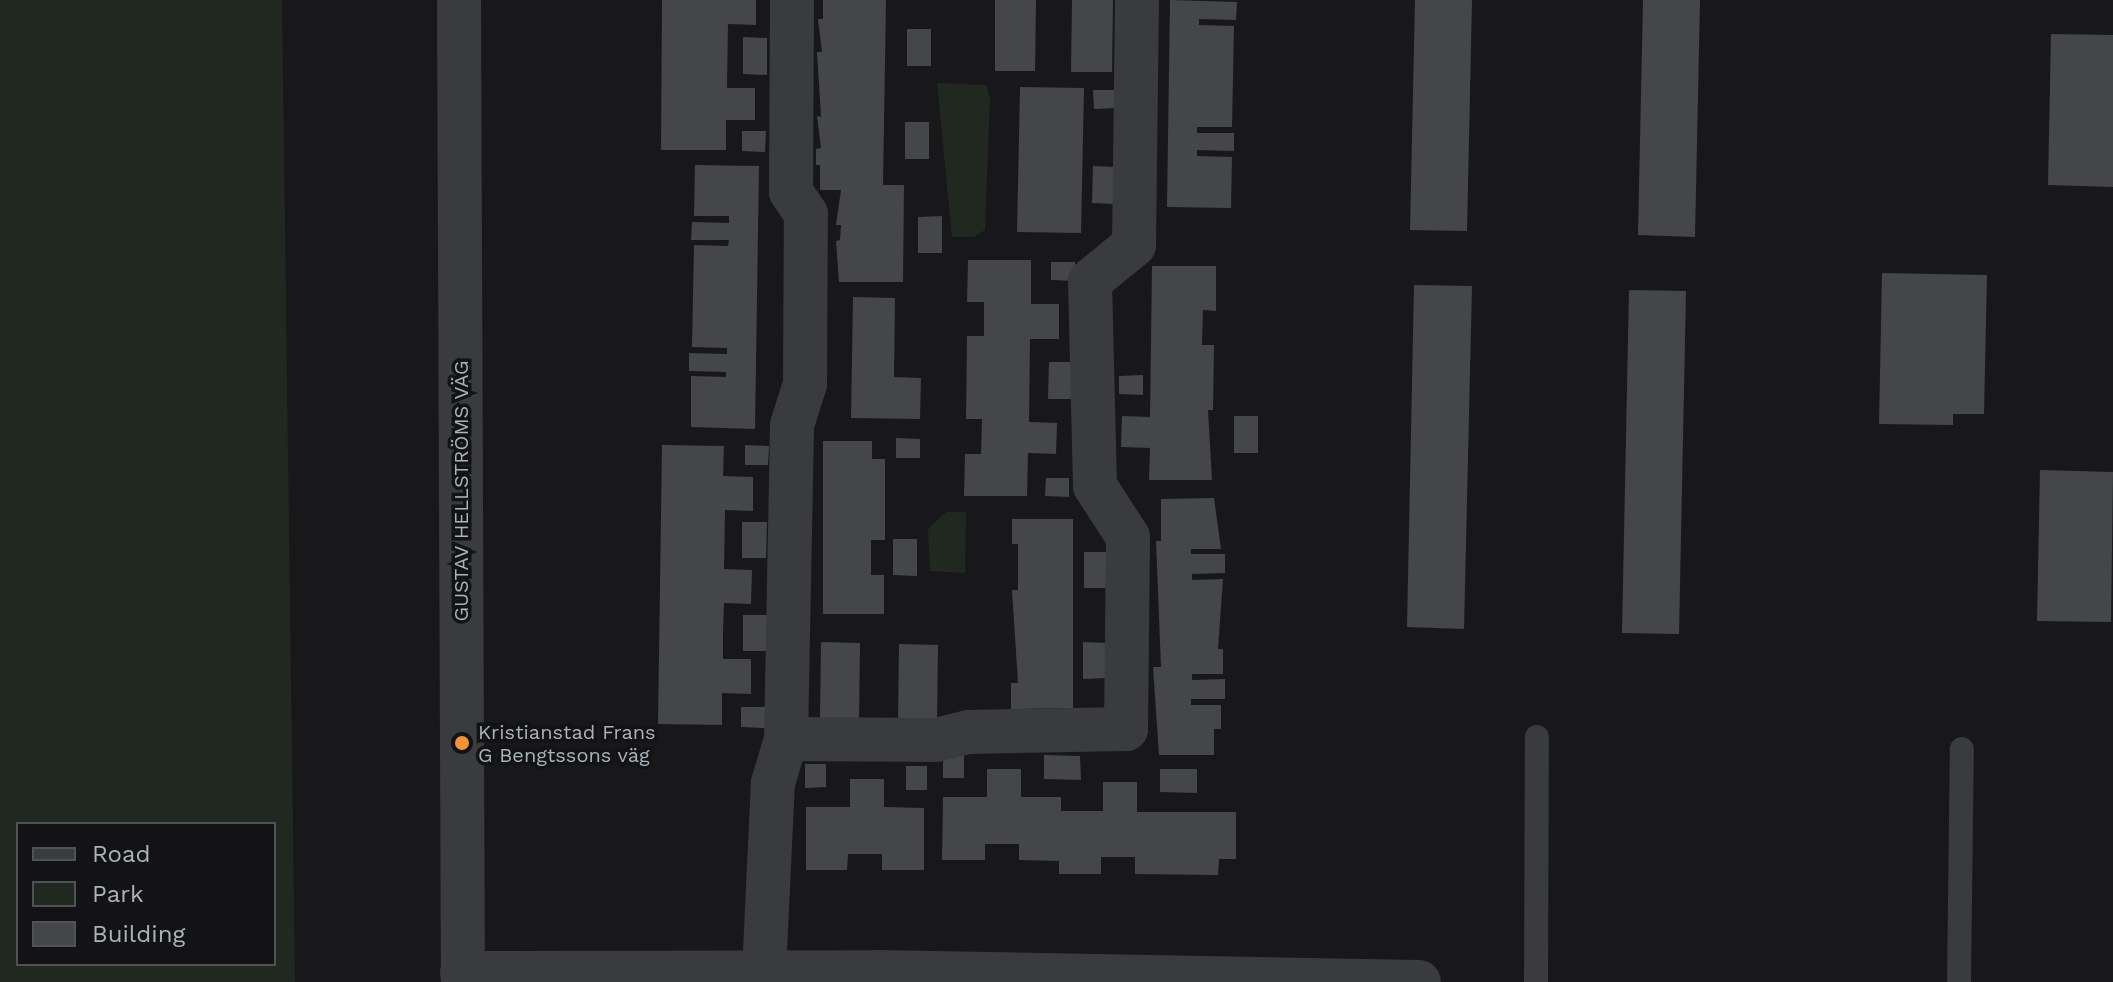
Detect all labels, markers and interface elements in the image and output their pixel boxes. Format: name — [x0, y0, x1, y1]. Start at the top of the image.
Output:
street label: GUSTAV HELLSTRÖMS VÄG — [449, 360, 473, 622]
place label: Kristianstad Frans G Bengtssons väg — [478, 720, 656, 767]
marker: Kristianstad Frans G Bengtssons väg — [453, 734, 471, 752]
legend — [16, 822, 276, 966]
text: Road — [92, 840, 151, 868]
text: Park — [92, 880, 144, 908]
text: Building — [92, 920, 185, 948]

